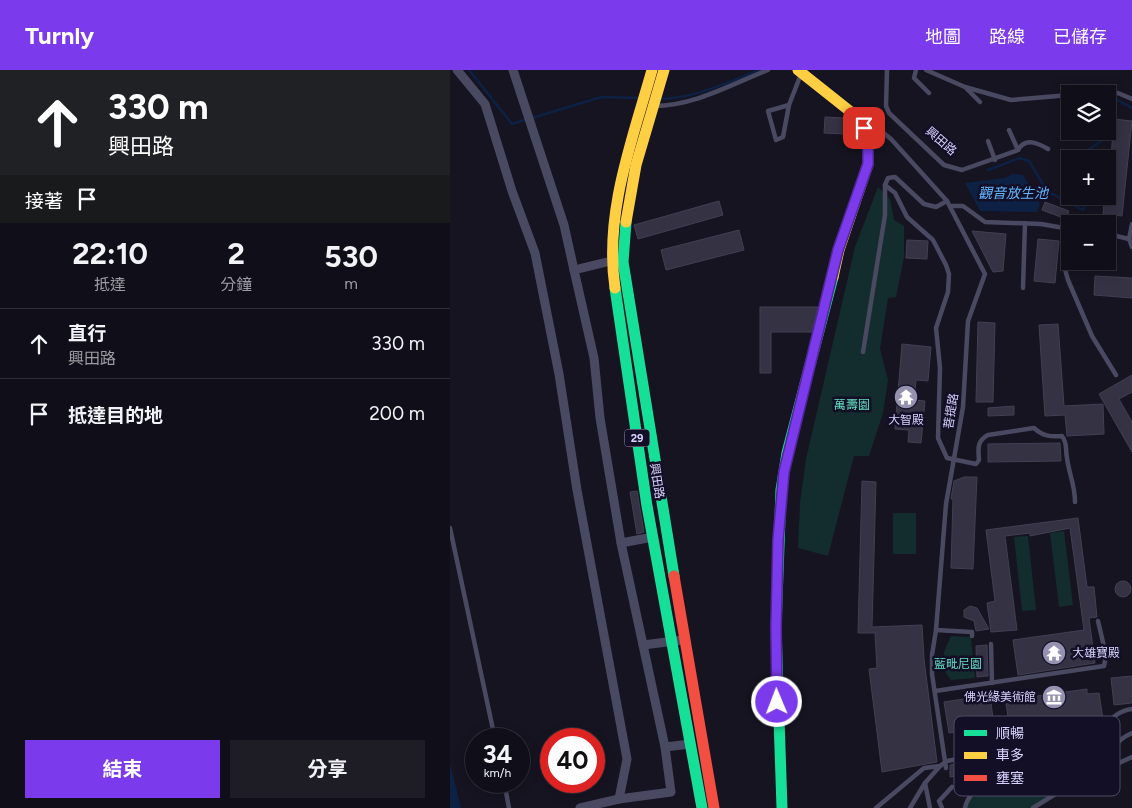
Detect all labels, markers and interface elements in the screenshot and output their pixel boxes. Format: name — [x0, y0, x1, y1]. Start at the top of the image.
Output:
text: Turnly — [25, 21, 94, 50]
text: 地圖 — [925, 26, 961, 48]
text: 路線 — [989, 26, 1025, 48]
text: 已儲存 — [1053, 26, 1107, 48]
map controls — [1061, 85, 1116, 270]
button: layers — [1061, 85, 1116, 140]
text: 330 m — [108, 86, 208, 128]
icon: ahead — [25, 90, 90, 155]
pin — [843, 107, 885, 149]
icon: arrive — [850, 114, 878, 142]
street label: 興田路 — [923, 124, 959, 158]
text: 興田路 — [108, 133, 174, 160]
button: + — [1061, 150, 1116, 205]
icon: arrive — [73, 185, 101, 213]
water label: 觀音放生池 — [978, 185, 1050, 202]
text: 接著 — [25, 190, 63, 213]
button: − — [1061, 215, 1116, 270]
text: 22:10 — [72, 235, 148, 272]
text: 2 — [227, 235, 245, 272]
text: 530 — [324, 238, 378, 275]
text: m — [344, 274, 358, 293]
text: 抵達 — [94, 275, 126, 294]
text: 分鐘 — [220, 275, 252, 294]
text: 直行 — [68, 322, 106, 345]
icon: ahead — [25, 330, 53, 358]
text: 330 m — [371, 332, 425, 355]
text: 興田路 — [68, 349, 116, 368]
temple icon: 大智殿 — [893, 384, 919, 410]
street label: 菩提路 — [941, 392, 961, 430]
park label: 萬壽園 — [834, 398, 870, 412]
icon: arrive — [25, 400, 53, 428]
text: 200 m — [369, 402, 425, 425]
text: 抵達目的地 — [68, 404, 163, 427]
place label: 大智殿 — [888, 413, 924, 427]
road number: 29 — [624, 429, 650, 446]
street label: 興田路 — [647, 462, 667, 500]
temple icon: 大雄寶殿 — [1041, 640, 1067, 666]
place label: 大雄寶殿 — [1072, 646, 1120, 660]
park label: 藍毗尼園 — [934, 657, 982, 671]
position arrow — [750, 675, 802, 727]
museum icon: 佛光緣美術館 — [1041, 684, 1067, 710]
place label: 佛光緣美術館 — [964, 690, 1036, 704]
legend — [954, 716, 1120, 796]
text: 順暢 — [996, 725, 1024, 742]
speed limit sign: 40 — [540, 728, 605, 793]
text: 34 — [483, 739, 512, 769]
button: 結束 — [25, 740, 220, 798]
button: 分享 — [230, 740, 425, 798]
text: 車多 — [996, 747, 1024, 764]
text: km/h — [484, 766, 511, 780]
text: 壅塞 — [996, 770, 1024, 787]

